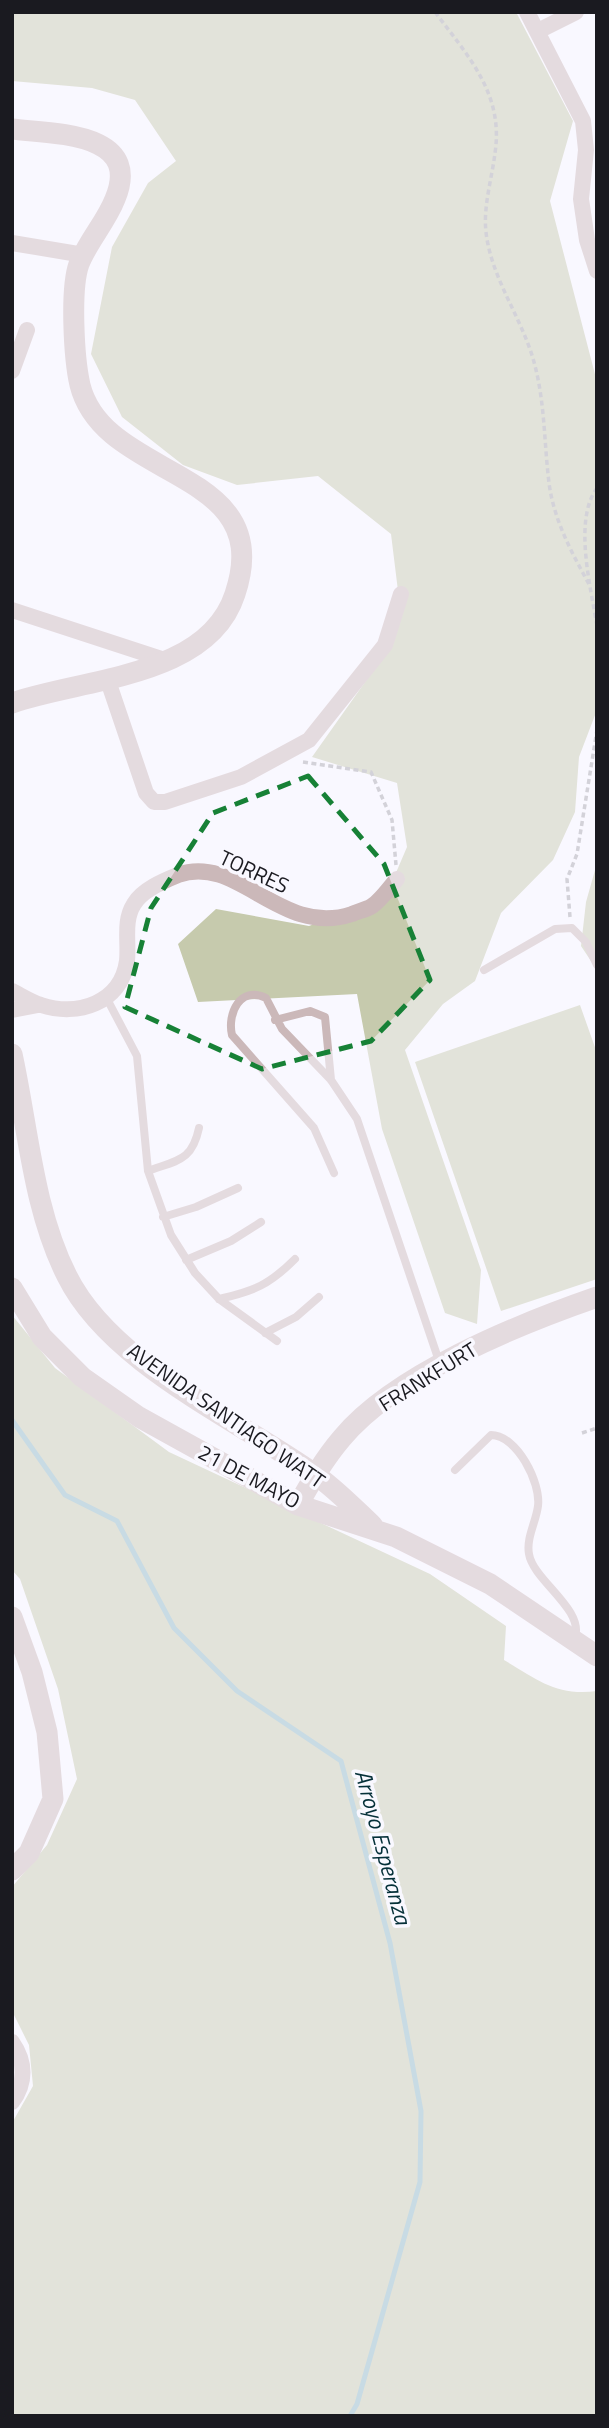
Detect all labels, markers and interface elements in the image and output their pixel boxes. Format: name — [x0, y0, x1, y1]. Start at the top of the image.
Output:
street label: TORRES — [214, 841, 294, 901]
street label: FRANKFURT — [372, 1333, 483, 1419]
street label: AVENIDA SANTIAGO WATT — [121, 1335, 332, 1496]
street label: 21 DE MAYO — [193, 1436, 306, 1516]
water label: Arroyo Esperanza — [346, 1765, 421, 1930]

